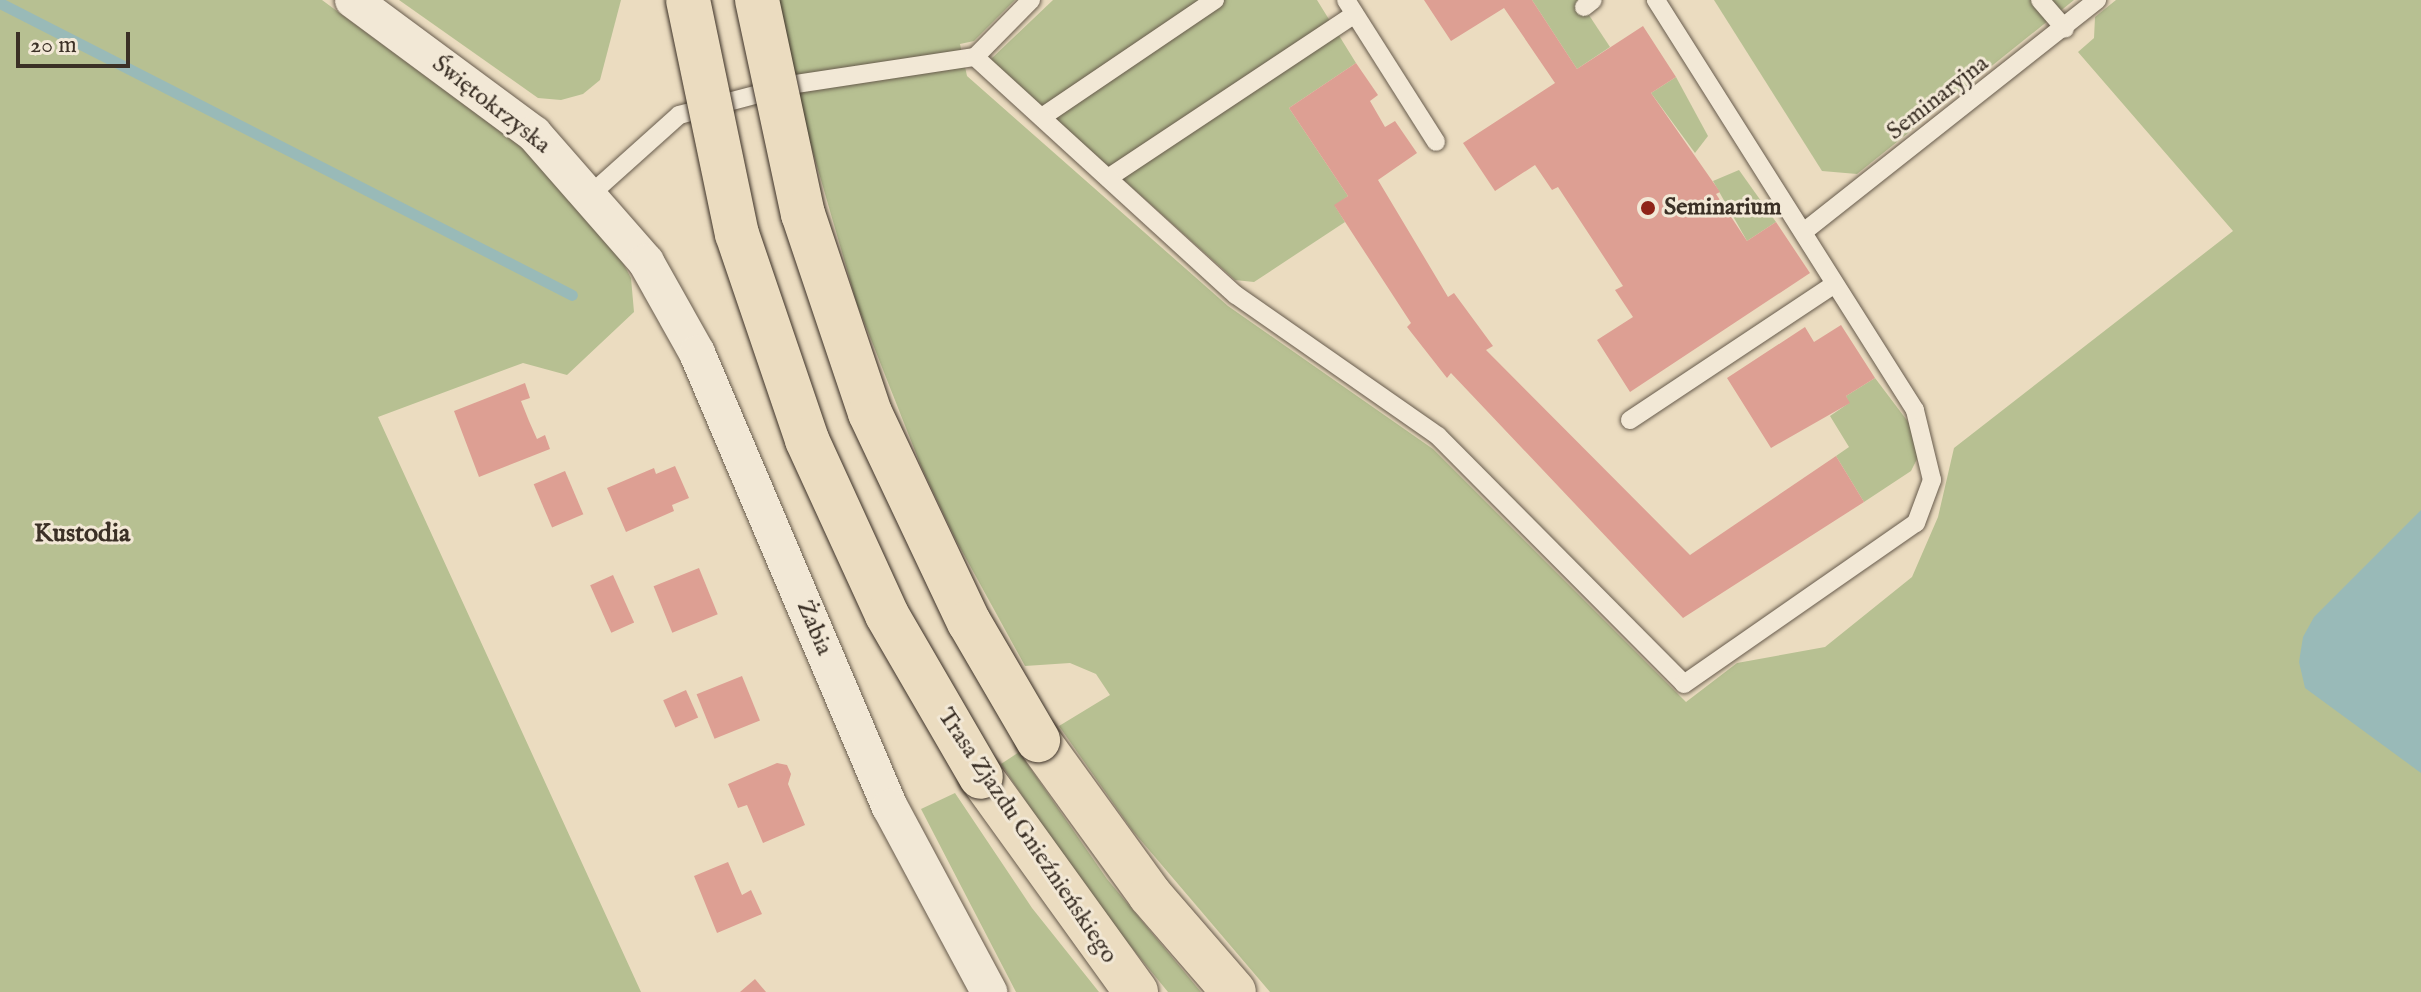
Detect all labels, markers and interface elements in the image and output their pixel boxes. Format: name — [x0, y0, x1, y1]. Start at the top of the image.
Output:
scale bar — [20, 16, 134, 66]
text: 20 m — [30, 30, 77, 61]
street label: Seminaryjna — [1881, 49, 1995, 147]
street label: Świętokrzyska — [426, 50, 556, 160]
place label: Seminarium — [1664, 194, 1782, 222]
marker: Seminarium — [1639, 199, 1657, 217]
district label: Kustodia — [34, 518, 130, 550]
street label: Żabia — [790, 596, 838, 660]
street label: Trasa Zjazdu Gnieźnieńskiego — [931, 703, 1123, 969]

